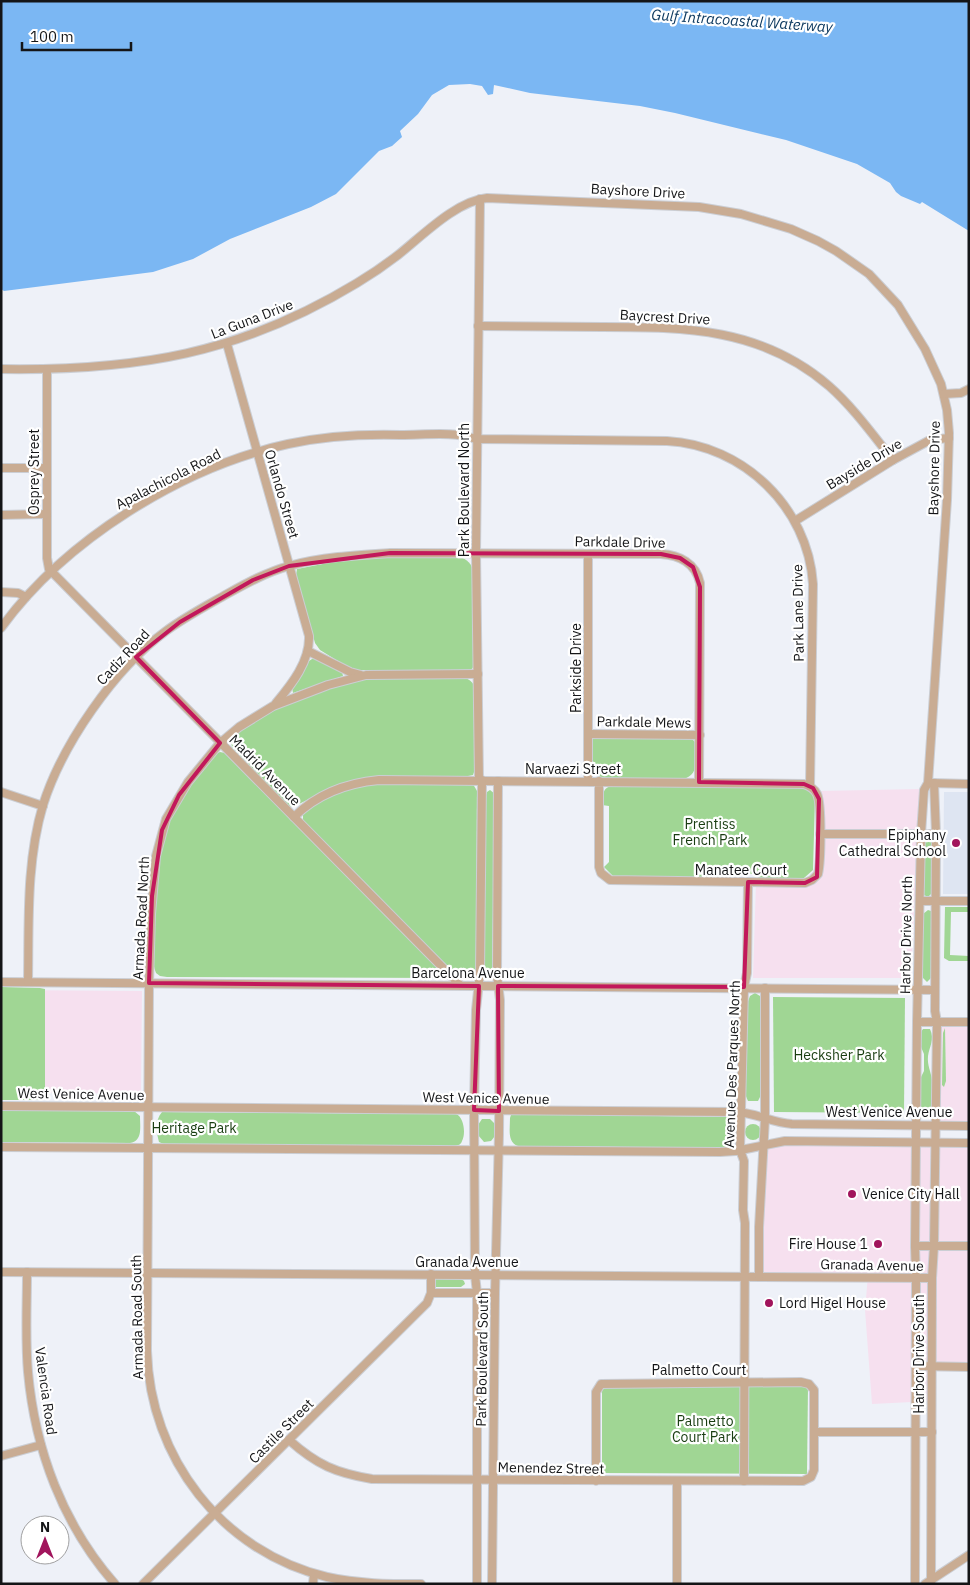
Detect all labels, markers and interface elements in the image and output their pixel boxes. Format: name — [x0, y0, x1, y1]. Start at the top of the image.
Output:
water label: Gulf Intracoastal Waterway — [651, 5, 834, 36]
scale bar — [22, 20, 131, 52]
text: 100 m — [30, 27, 74, 46]
street label: Bayshore Drive — [590, 180, 686, 202]
street label: La Guna Drive — [208, 295, 296, 343]
street label: Baycrest Drive — [619, 306, 711, 328]
street label: Bayshore Drive — [924, 420, 944, 515]
street label: Park Boulevard North — [455, 423, 473, 557]
street label: Osprey Street — [25, 429, 43, 515]
street label: Bayside Drive — [823, 434, 906, 494]
street label: Apalachicola Road — [112, 445, 224, 513]
street label: Orlando Street — [261, 447, 303, 541]
street label: Parkdale Drive — [574, 532, 666, 552]
street label: Park Lane Drive — [788, 564, 808, 662]
street label: Parkside Drive — [567, 623, 585, 713]
street label: Cadiz Road — [93, 625, 153, 689]
street label: Parkdale Mews — [596, 712, 692, 732]
street label: Madrid Avenue — [225, 730, 305, 810]
street label: Narvaezi Street — [525, 760, 621, 778]
park label: Prentiss French Park — [673, 815, 748, 849]
place label: Epiphany Cathedral School — [839, 826, 946, 860]
marker: Epiphany Cathedral School — [950, 837, 962, 849]
street label: Armada Road North — [129, 856, 153, 980]
street label: Manatee Court — [695, 861, 787, 879]
street label: Harbor Drive North — [896, 876, 916, 994]
street label: Barcelona Avenue — [411, 964, 525, 982]
street label: Avenue Des Parques North — [720, 980, 744, 1148]
park label: Hecksher Park — [793, 1046, 885, 1064]
street label: West Venice Avenue — [17, 1084, 145, 1104]
street label: West Venice Avenue — [422, 1088, 550, 1108]
street label: West Venice Avenue — [826, 1103, 953, 1121]
park label: Heritage Park — [151, 1119, 237, 1137]
place label: Venice City Hall — [862, 1185, 960, 1203]
marker: Venice City Hall — [846, 1188, 858, 1200]
place label: Fire House 1 — [789, 1235, 868, 1253]
marker: Fire House 1 — [872, 1238, 884, 1250]
street label: Granada Avenue — [415, 1253, 519, 1271]
street label: Armada Road South — [127, 1254, 147, 1380]
street label: Granada Avenue — [820, 1255, 924, 1275]
street label: Park Boulevard South — [472, 1291, 492, 1427]
place label: Lord Higel House — [779, 1294, 886, 1312]
street label: Harbor Drive South — [910, 1294, 928, 1414]
marker: Lord Higel House — [763, 1297, 775, 1309]
street label: Valencia Road — [31, 1346, 61, 1436]
street label: Palmetto Court — [652, 1361, 747, 1379]
street label: Castile Street — [245, 1395, 317, 1467]
park label: Palmetto Court Park — [672, 1412, 739, 1446]
street label: Menendez Street — [498, 1458, 605, 1478]
north arrow — [20, 1515, 70, 1565]
text: N — [40, 1518, 50, 1536]

